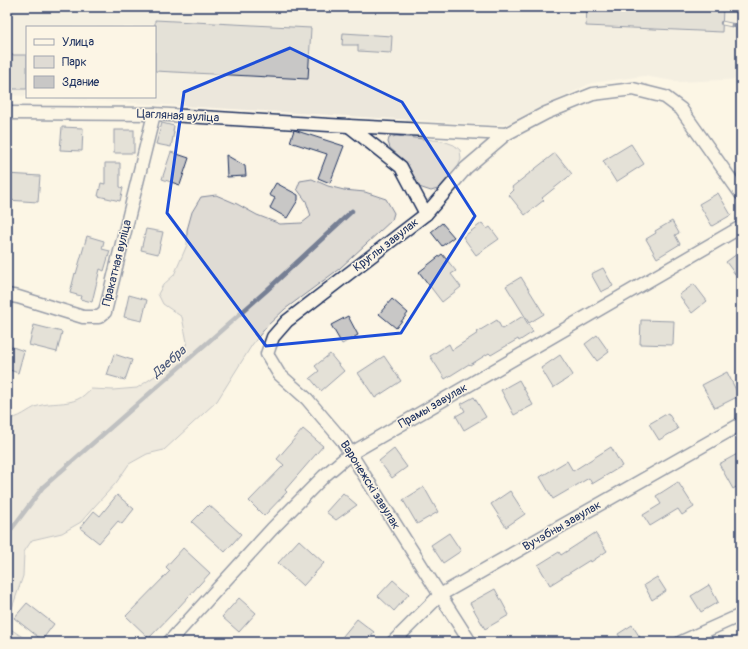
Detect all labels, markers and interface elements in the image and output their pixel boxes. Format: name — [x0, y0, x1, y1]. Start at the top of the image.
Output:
legend — [26, 26, 156, 98]
text: Улица — [62, 35, 94, 50]
text: Парк — [62, 55, 87, 70]
text: Здание — [62, 75, 99, 90]
street label: Цагляная вуліца — [136, 106, 220, 126]
street label: Круглы завулак — [350, 215, 422, 275]
street label: Пракатная вуліца — [99, 218, 135, 308]
water label: Дзебра — [148, 342, 190, 382]
street label: Прамы завулак — [396, 380, 470, 432]
street label: Варонежскі завулак — [337, 438, 403, 532]
street label: Вучэбны завулак — [520, 497, 604, 555]

